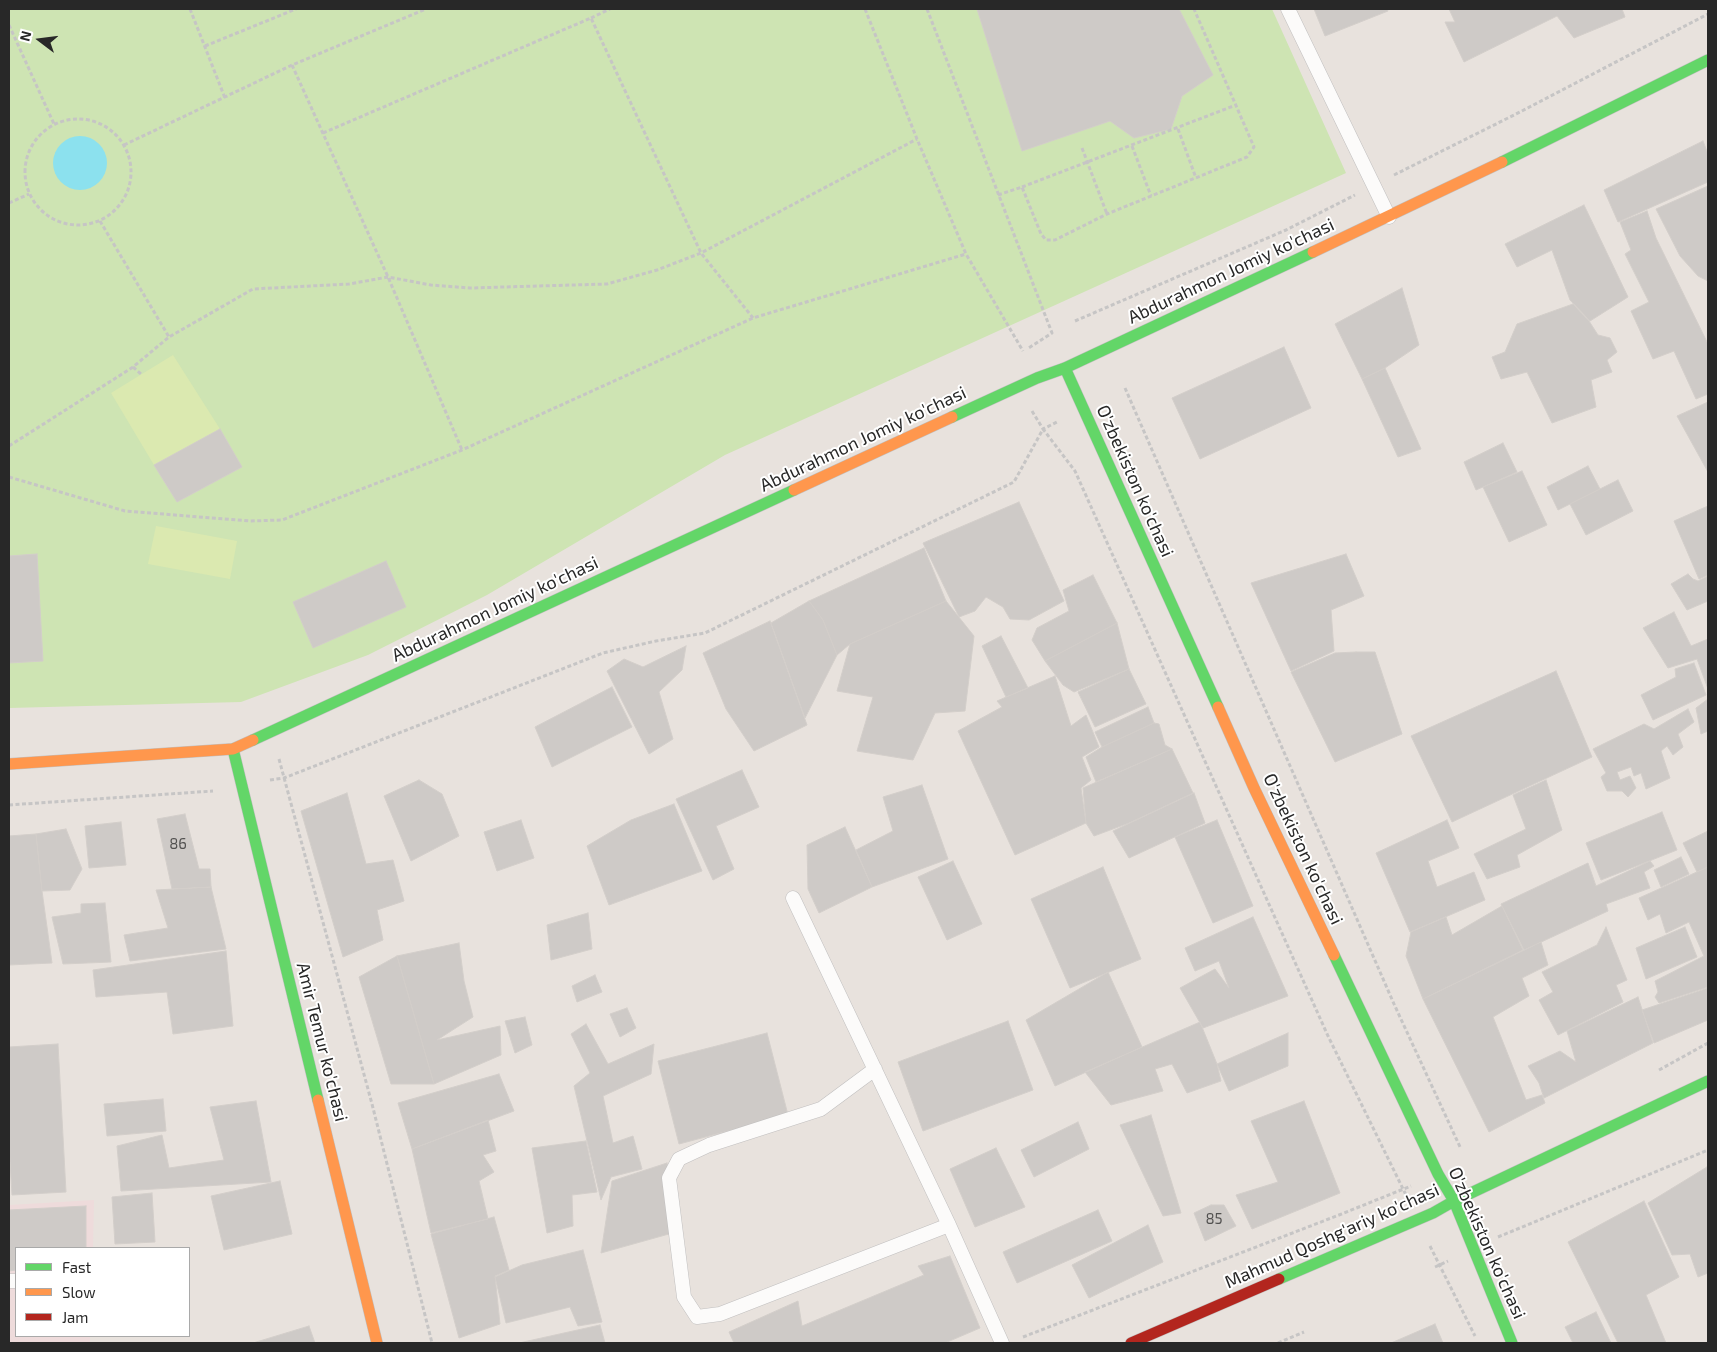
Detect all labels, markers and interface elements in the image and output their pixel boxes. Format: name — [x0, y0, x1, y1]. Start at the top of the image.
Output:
north arrow — [15, 15, 65, 65]
text: N — [16, 29, 35, 43]
street label: Abdurahmon Jomiy ko'chasi — [1124, 214, 1338, 328]
street label: Abdurahmon Jomiy ko'chasi — [756, 382, 970, 496]
street label: O'zbekiston ko'chasi — [1092, 402, 1178, 560]
street label: Abdurahmon Jomiy ko'chasi — [388, 552, 602, 666]
street label: O'zbekiston ko'chasi — [1259, 770, 1347, 928]
house number: 86 — [169, 835, 187, 853]
street label: Amir Temur ko'chasi — [292, 960, 352, 1124]
street label: O'zbekiston ko'chasi — [1444, 1164, 1530, 1322]
street label: Mahmud Qoshg'ariy ko'chasi — [1222, 1179, 1442, 1293]
house number: 85 — [1205, 1210, 1223, 1228]
legend — [15, 1247, 190, 1337]
text: Fast — [62, 1258, 91, 1276]
text: Slow — [62, 1283, 96, 1301]
text: Jam — [62, 1308, 88, 1326]

